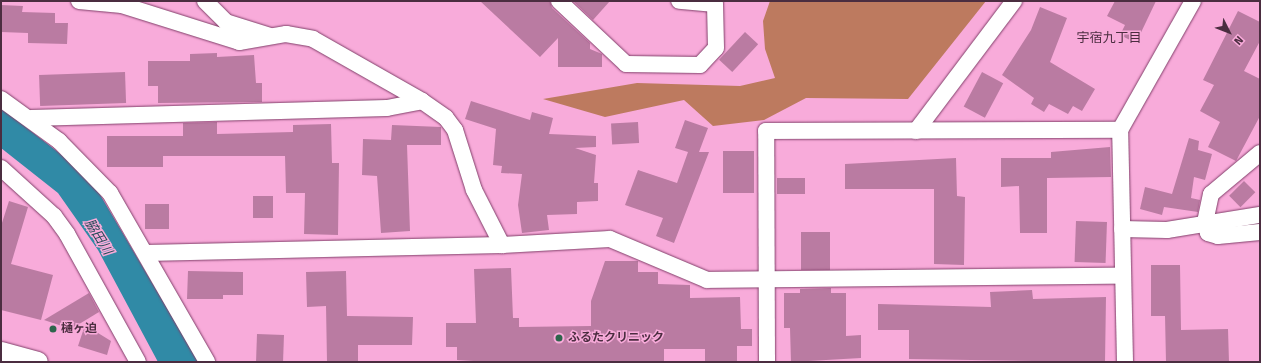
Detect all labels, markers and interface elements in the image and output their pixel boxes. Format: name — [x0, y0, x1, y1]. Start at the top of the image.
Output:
north arrow — [1209, 12, 1249, 52]
district label: 宇宿九丁目 — [1077, 30, 1141, 46]
text: N — [1231, 33, 1246, 47]
water label: 脇田川 — [81, 216, 115, 258]
place label: 樋ヶ迫 — [61, 322, 97, 336]
marker: 樋ヶ迫 — [48, 324, 58, 334]
place label: ふるたクリニック — [568, 331, 664, 345]
marker: ふるたクリニック — [553, 332, 565, 344]

